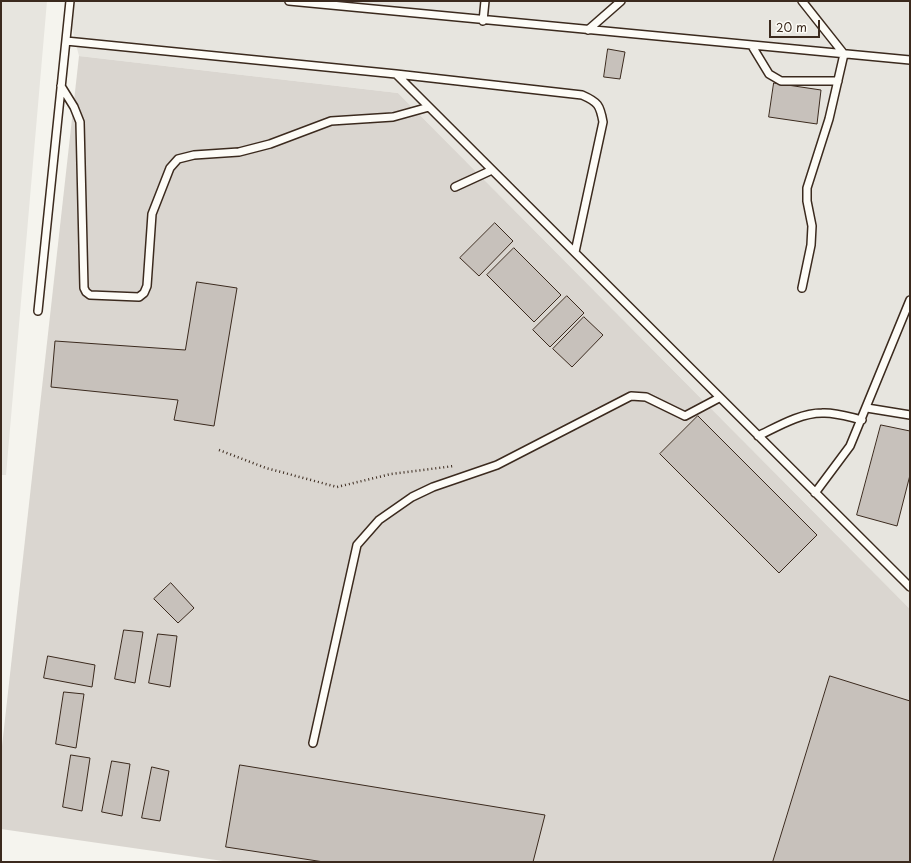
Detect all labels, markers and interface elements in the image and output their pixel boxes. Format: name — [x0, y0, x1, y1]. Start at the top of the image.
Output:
scale bar — [771, 12, 822, 38]
text: 20 m — [776, 18, 807, 36]

